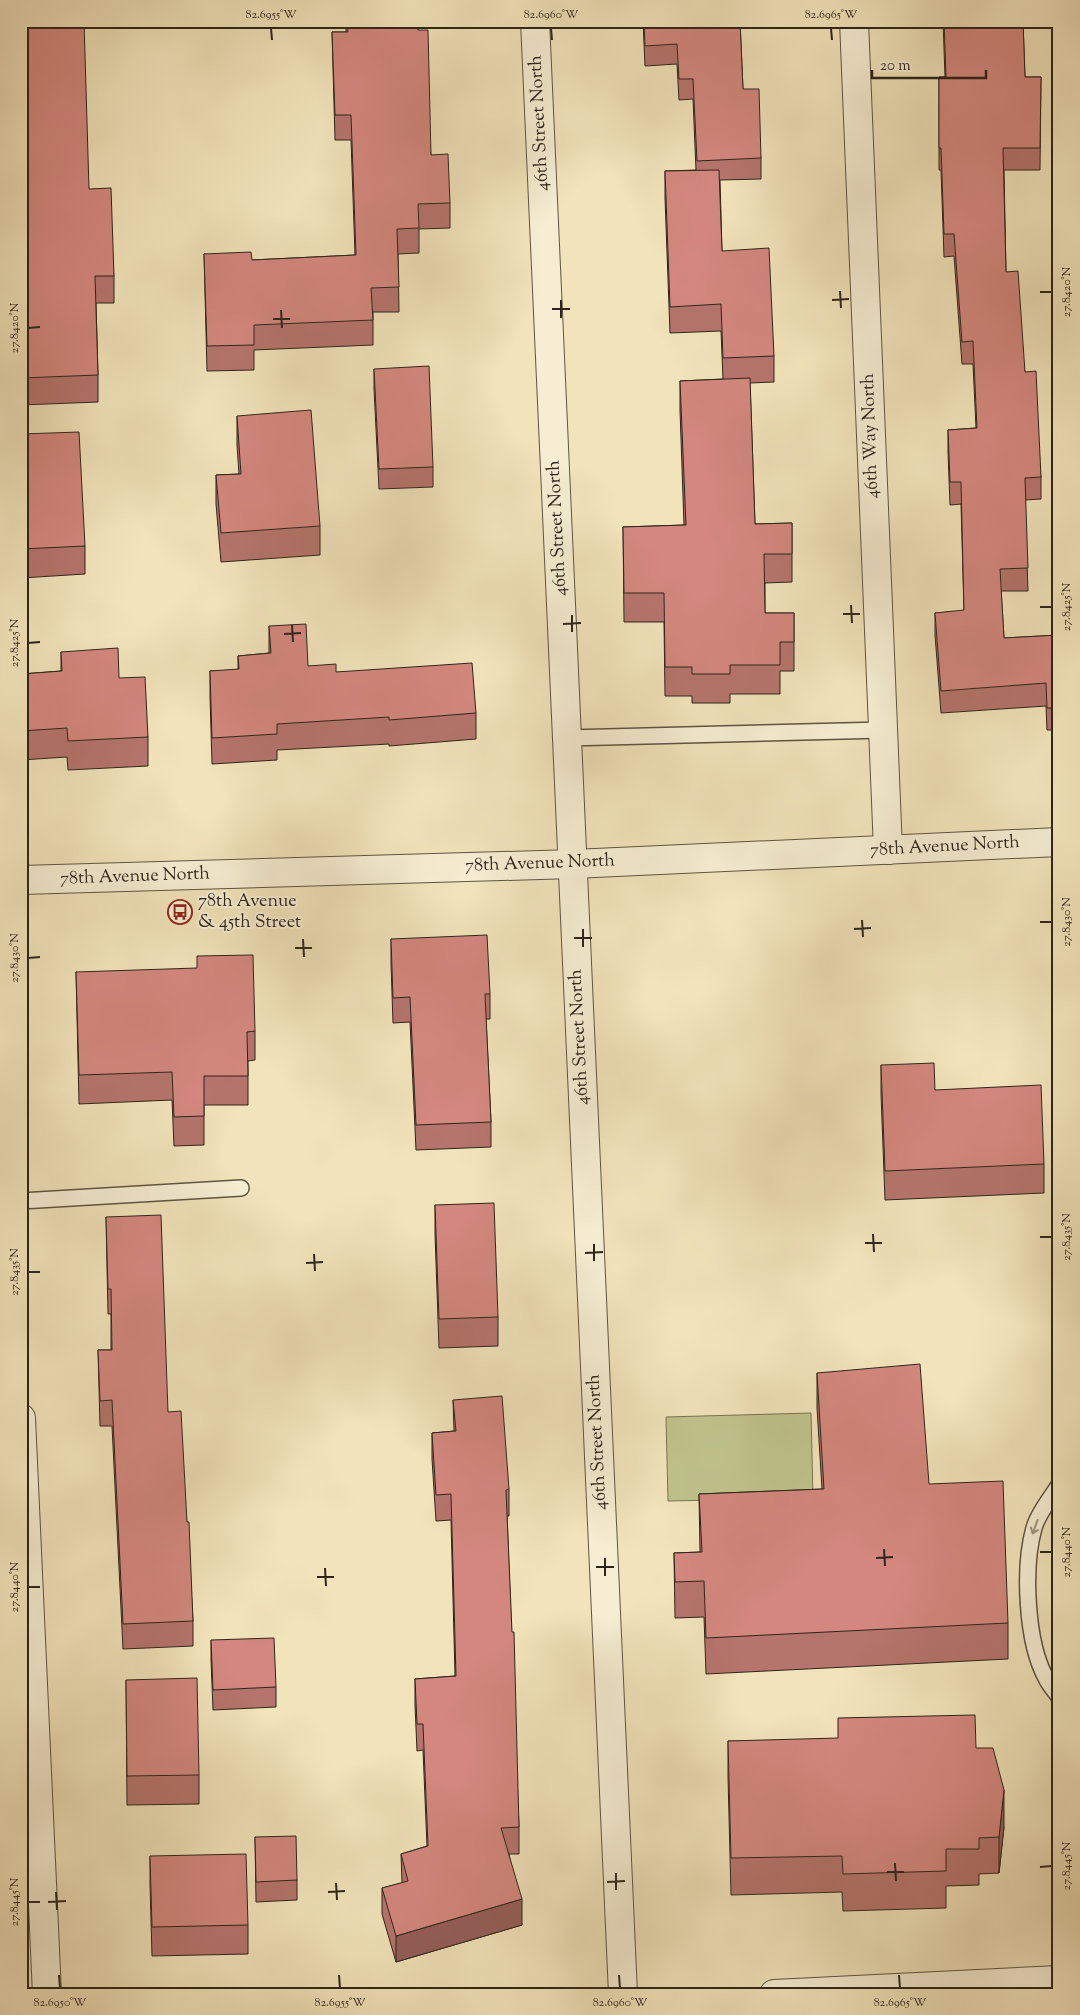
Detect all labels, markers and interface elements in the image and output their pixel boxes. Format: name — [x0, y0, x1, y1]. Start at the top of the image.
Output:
text: 82.6955°W — [246, 6, 297, 24]
text: 82.6960°W — [524, 6, 579, 24]
text: 82.6965°W — [805, 6, 858, 24]
scale bar — [872, 48, 986, 80]
street label: 46th Street North — [523, 54, 557, 192]
text: 20 m — [880, 56, 911, 77]
text: 27.8420°N — [1058, 266, 1076, 317]
text: 27.8420°N — [6, 302, 24, 353]
street label: 46th Way North — [856, 372, 886, 499]
street label: 46th Street North — [541, 459, 575, 597]
text: 27.8425°N — [1058, 582, 1076, 631]
text: 27.8425°N — [6, 618, 24, 667]
street label: 78th Avenue North — [869, 830, 1021, 864]
street label: 78th Avenue North — [465, 848, 616, 880]
street label: 78th Avenue North — [60, 861, 211, 893]
place label: 78th Avenue & 45th Street — [198, 889, 301, 936]
text: 27.8430°N — [1058, 897, 1076, 947]
bus stop icon: 78th Avenue & 45th Street — [167, 899, 193, 925]
text: 27.8430°N — [6, 933, 24, 983]
street label: 46th Street North — [563, 968, 597, 1106]
text: 27.8435°N — [1058, 1213, 1076, 1261]
text: 27.8435°N — [6, 1248, 24, 1296]
street label: 46th Street North — [581, 1373, 615, 1511]
one-way arrow — [1030, 1519, 1039, 1534]
text: 27.8440°N — [1058, 1526, 1076, 1577]
text: 27.8440°N — [6, 1561, 24, 1612]
text: 27.8445°N — [1058, 1841, 1076, 1890]
text: 27.8445°N — [6, 1877, 24, 1926]
text: 82.6950°W — [34, 1994, 87, 2012]
text: 82.6955°W — [315, 1994, 366, 2012]
text: 82.6960°W — [593, 1994, 648, 2012]
text: 82.6965°W — [874, 1994, 927, 2012]

